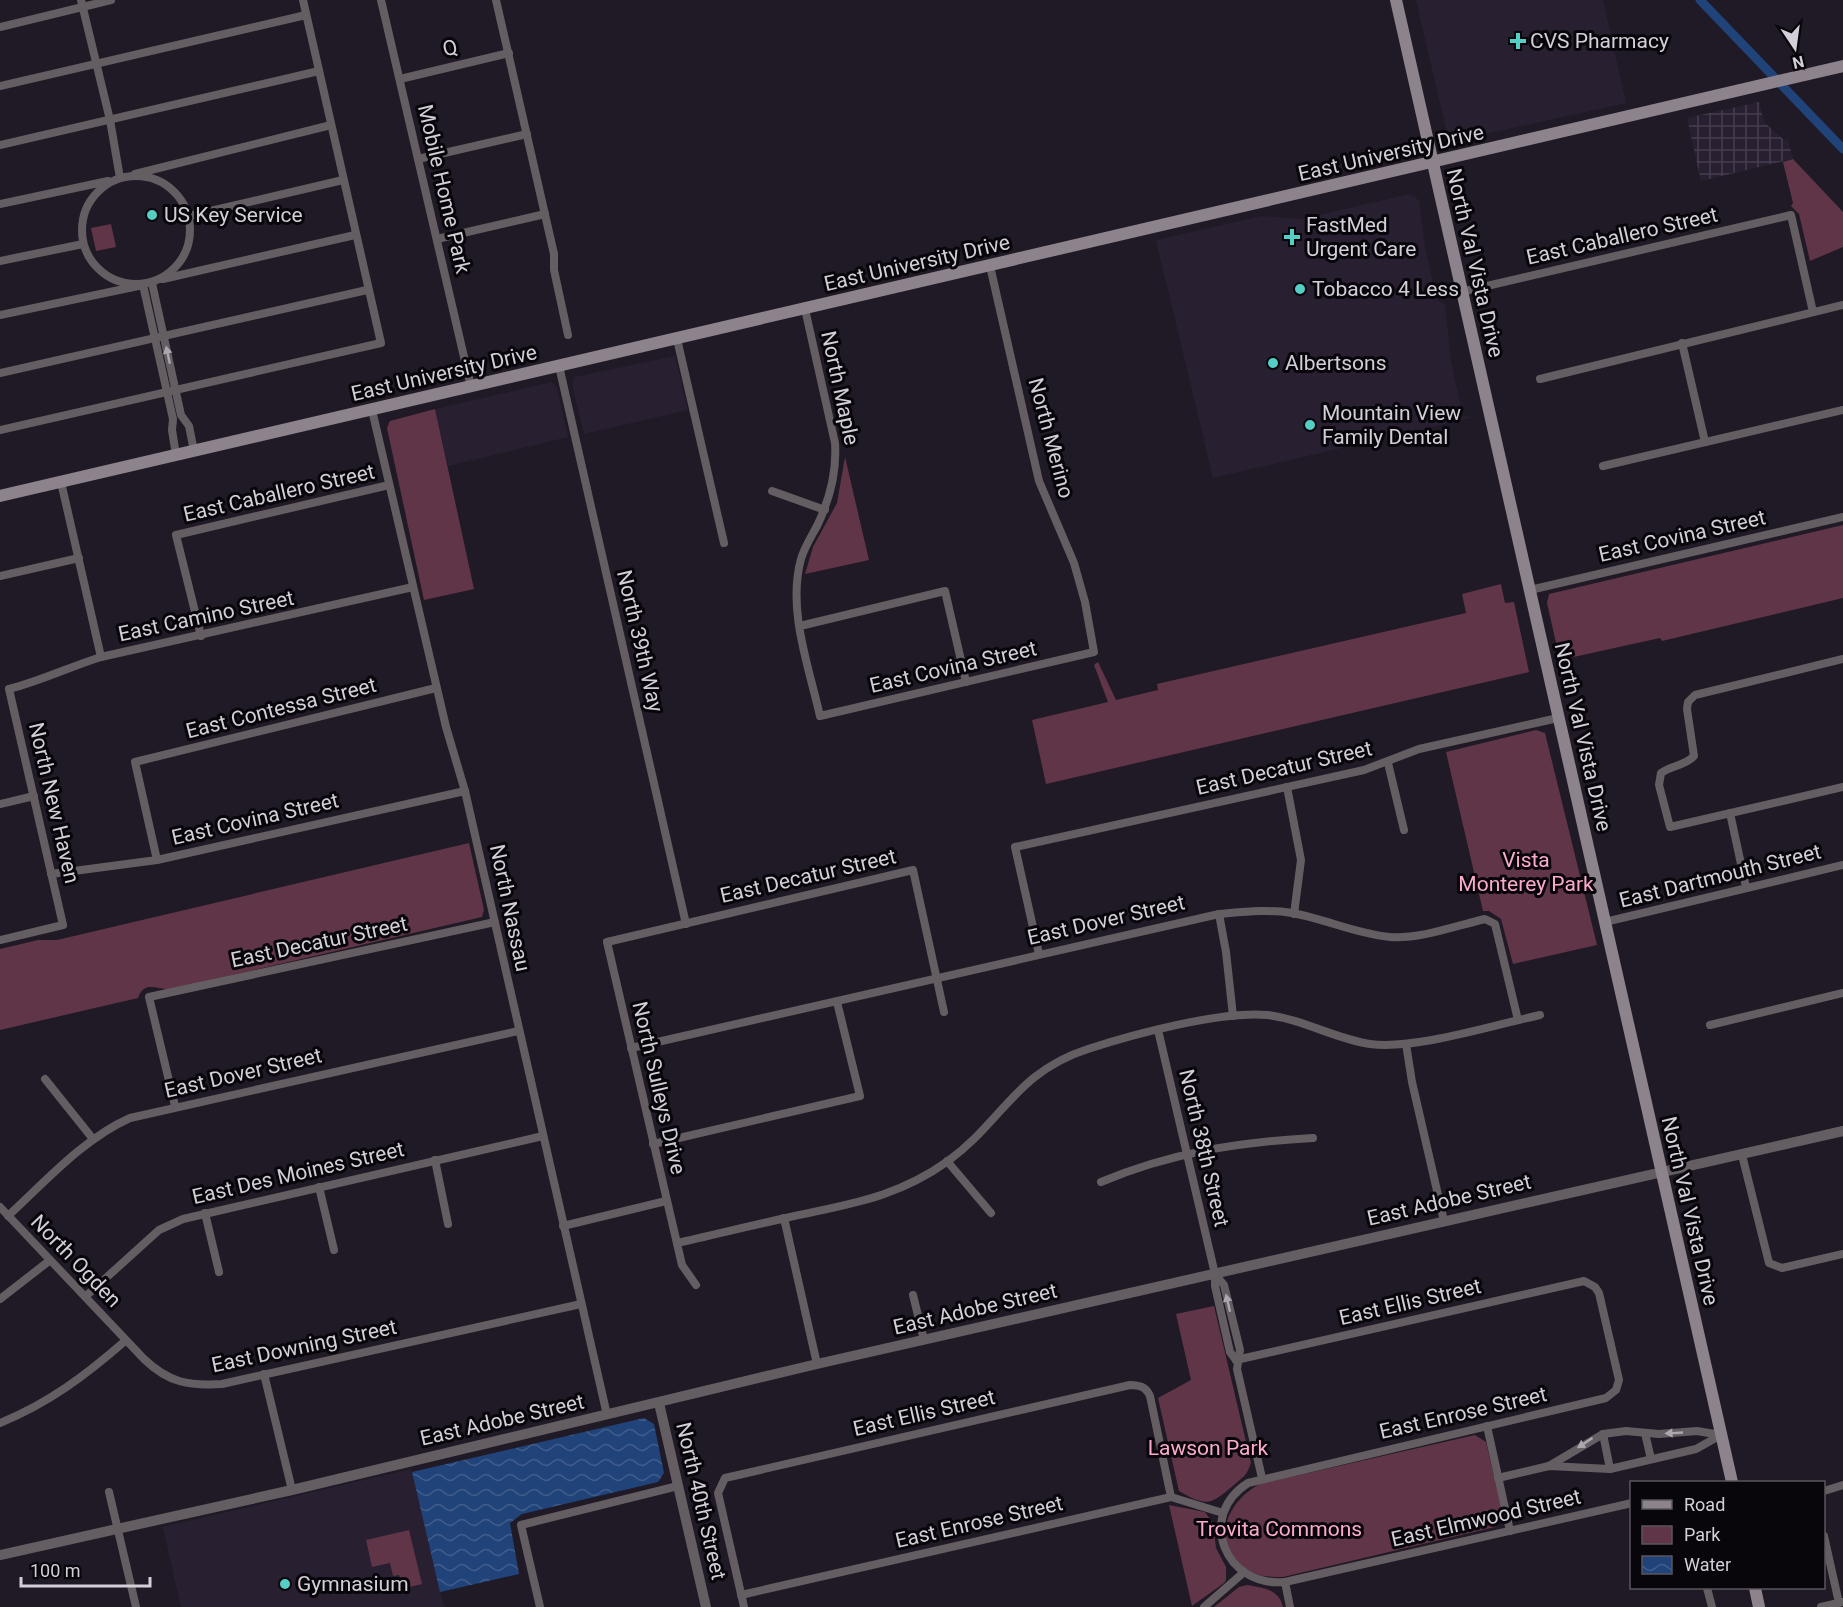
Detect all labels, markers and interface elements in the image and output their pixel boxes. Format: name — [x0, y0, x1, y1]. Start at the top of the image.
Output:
north arrow — [1765, 18, 1825, 78]
place label: CVS Pharmacy — [1530, 29, 1669, 53]
marker: CVS Pharmacy — [1511, 34, 1525, 48]
street label: Q — [440, 35, 460, 61]
text: N — [1791, 52, 1806, 73]
street label: Mobile Home Park — [413, 102, 475, 276]
street label: East University Drive — [1296, 120, 1486, 186]
street label: North Val Vista Drive — [1442, 166, 1508, 360]
street label: East Caballero Street — [1524, 202, 1720, 270]
place label: US Key Service — [164, 203, 303, 227]
marker: US Key Service — [145, 208, 159, 222]
place label: FastMed Urgent Care — [1306, 213, 1416, 261]
marker: FastMed Urgent Care — [1283, 228, 1301, 246]
street label: East University Drive — [822, 230, 1012, 296]
place label: Tobacco 4 Less — [1312, 277, 1459, 301]
marker: Tobacco 4 Less — [1293, 282, 1307, 296]
street label: North Maple — [816, 329, 864, 447]
street label: East University Drive — [349, 340, 539, 406]
one-way arrow — [162, 346, 172, 364]
place label: Albertsons — [1285, 351, 1386, 375]
marker: Albertsons — [1266, 356, 1280, 370]
street label: North Merino — [1023, 375, 1079, 501]
place label: Mountain View Family Dental — [1322, 401, 1461, 449]
marker: Mountain View Family Dental — [1303, 418, 1317, 432]
street label: East Caballero Street — [181, 459, 377, 527]
street label: East Covina Street — [1596, 505, 1768, 567]
street label: North 39th Way — [612, 568, 668, 714]
street label: East Camino Street — [116, 586, 296, 646]
street label: East Covina Street — [867, 636, 1039, 698]
street label: North Val Vista Drive — [1550, 640, 1616, 834]
street label: East Contessa Street — [183, 673, 379, 743]
street label: North New Haven — [24, 720, 84, 886]
street label: East Decatur Street — [1194, 736, 1374, 800]
street label: East Covina Street — [169, 788, 341, 850]
street label: East Dartmouth Street — [1617, 839, 1823, 913]
street label: North Nassau — [485, 842, 535, 974]
street label: East Decatur Street — [718, 844, 898, 908]
park label: Vista Monterey Park — [1458, 848, 1594, 896]
street label: East Dover Street — [1025, 890, 1187, 950]
street label: East Decatur Street — [229, 912, 410, 972]
street label: North Sulleys Drive — [627, 999, 691, 1177]
street label: East Dover Street — [162, 1043, 324, 1103]
street label: North 38th Street — [1174, 1067, 1234, 1229]
street label: North Val Vista Drive — [1657, 1114, 1723, 1308]
street label: East Des Moines Street — [190, 1137, 406, 1209]
street label: East Adobe Street — [1365, 1169, 1533, 1231]
street label: North Ogden — [26, 1210, 126, 1312]
street label: East Ellis Street — [1337, 1274, 1483, 1330]
street label: East Adobe Street — [891, 1278, 1059, 1340]
one-way arrow — [1223, 1293, 1233, 1312]
street label: East Downing Street — [209, 1315, 399, 1377]
street label: East Enrose Street — [1377, 1382, 1549, 1444]
street label: East Ellis Street — [851, 1385, 997, 1441]
street label: East Adobe Street — [418, 1389, 586, 1451]
street label: North 40th Street — [671, 1420, 731, 1582]
one-way arrow — [1664, 1429, 1683, 1438]
park label: Lawson Park — [1148, 1436, 1269, 1460]
one-way arrow — [1577, 1437, 1593, 1448]
legend — [1630, 1481, 1825, 1589]
street label: East Elmwood Street — [1389, 1484, 1583, 1552]
street label: East Enrose Street — [893, 1491, 1065, 1553]
text: Road — [1684, 1494, 1725, 1515]
park label: Trovita Commons — [1196, 1517, 1362, 1541]
text: Park — [1684, 1524, 1721, 1545]
scale bar — [21, 1550, 150, 1588]
text: Water — [1684, 1554, 1731, 1575]
text: 100 m — [30, 1560, 81, 1581]
place label: Gymnasium — [297, 1572, 409, 1596]
marker: Gymnasium — [278, 1577, 292, 1591]

